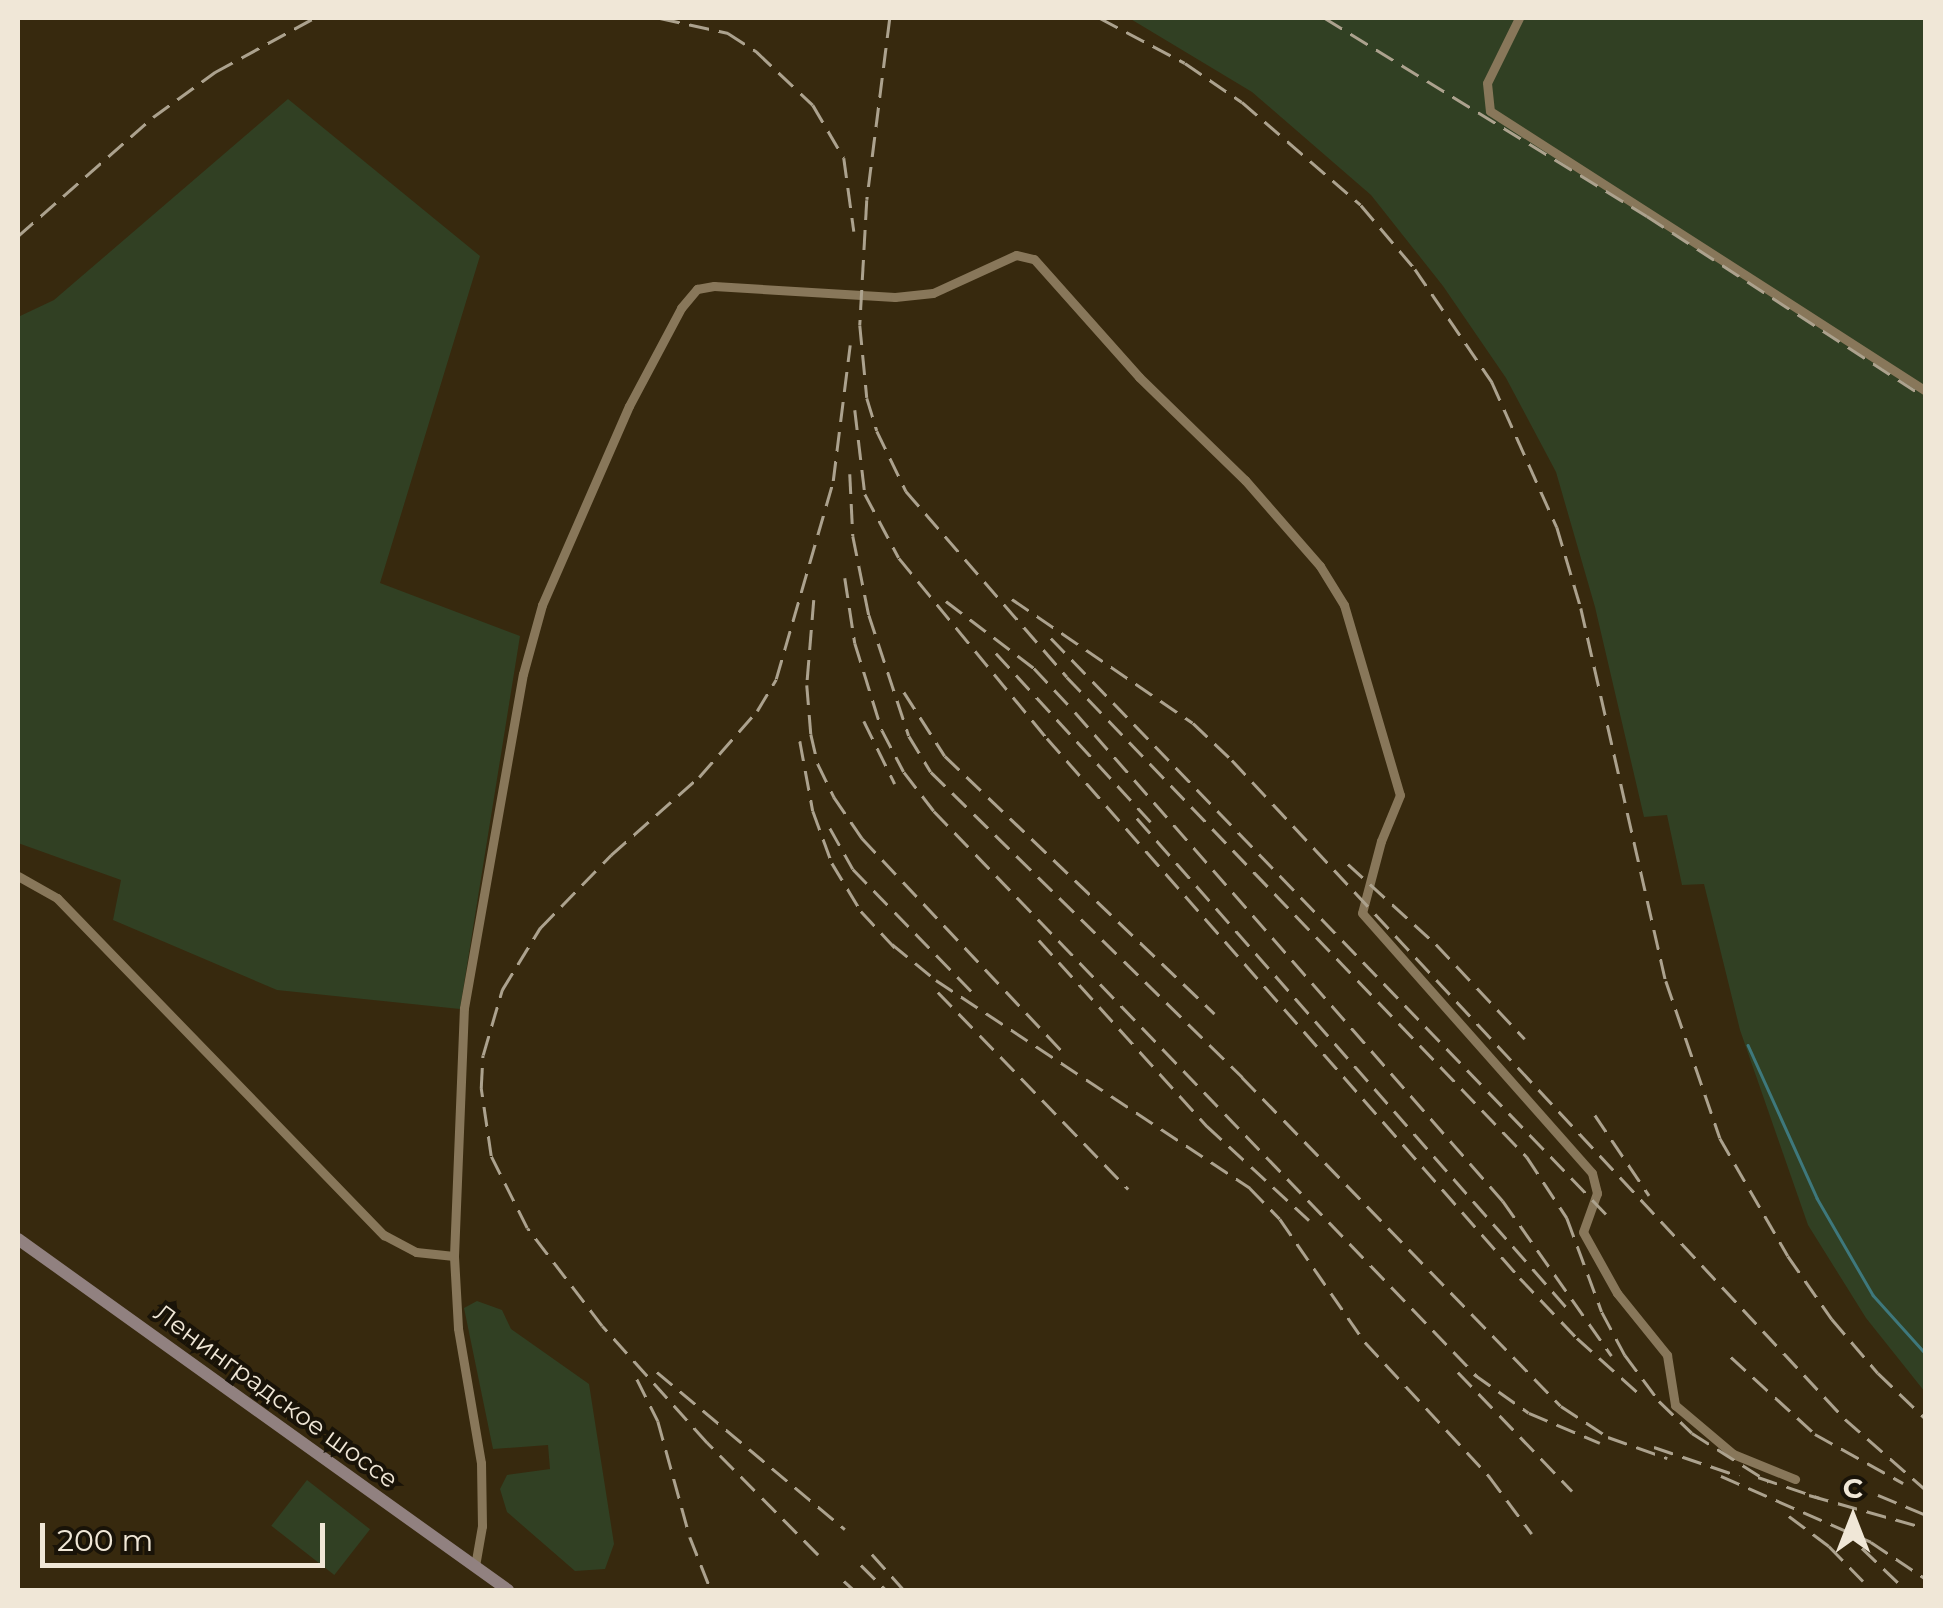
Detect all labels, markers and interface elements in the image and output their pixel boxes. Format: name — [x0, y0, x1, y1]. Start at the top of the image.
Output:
street label: Ленинградское шоссе — [148, 1297, 404, 1495]
north arrow — [1803, 1468, 1903, 1568]
text: С — [1843, 1471, 1863, 1505]
scale bar — [45, 1503, 330, 1565]
text: 200 m — [57, 1522, 153, 1559]

